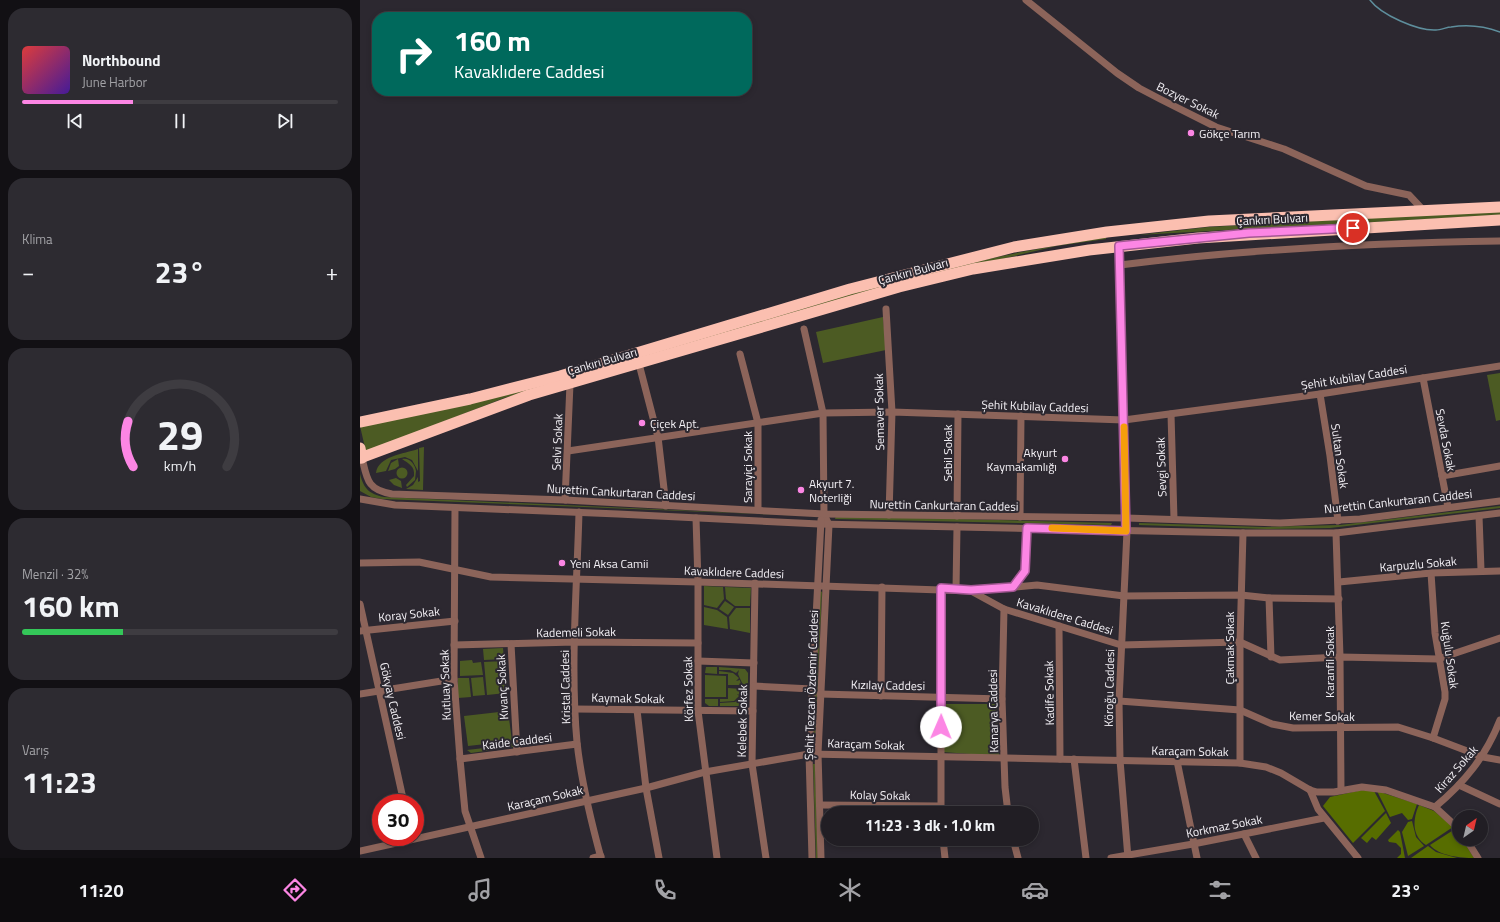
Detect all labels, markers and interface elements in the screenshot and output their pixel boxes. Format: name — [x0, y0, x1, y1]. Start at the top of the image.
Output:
text: 160 m — [454, 19, 531, 62]
icon: right — [388, 28, 440, 80]
text: Northbound — [82, 49, 161, 72]
text: Kavaklıdere Caddesi — [454, 58, 604, 85]
text: June Harbor — [82, 72, 147, 92]
street label: Bozyer Sokak — [1153, 77, 1223, 124]
icon: previous — [64, 110, 86, 132]
icon: pause — [169, 110, 191, 132]
icon: next — [274, 110, 296, 132]
place label: Gökçe Tarım — [1199, 124, 1260, 143]
marker: Gökçe Tarım — [1186, 128, 1196, 138]
street label: Çankırı Bulvarı — [1236, 208, 1308, 230]
pin — [1336, 211, 1370, 245]
icon: arrive — [1342, 217, 1364, 239]
text: Klima — [22, 229, 53, 249]
text: 23° — [155, 249, 205, 295]
street label: Çankırı Bulvarı — [876, 253, 950, 289]
text: − — [22, 255, 34, 289]
text: + — [326, 255, 338, 289]
street label: Çankırı Bulvarı — [565, 342, 639, 380]
street label: Şehit Kubilay Caddesi — [1300, 359, 1408, 395]
street label: Semaver Sokak — [869, 373, 889, 451]
street label: Şehit Kubilay Caddesi — [981, 395, 1089, 417]
text: 29 — [157, 403, 203, 466]
street label: Sevda Sokak — [1431, 407, 1461, 473]
street label: Selvi Sokak — [547, 413, 567, 471]
place label: Çiçek Apt. — [650, 414, 699, 433]
marker: Çiçek Apt. — [637, 418, 647, 428]
street label: Sultan Sokak — [1326, 422, 1354, 490]
street label: Sebil Sokak — [938, 424, 957, 482]
street label: Sarayiçi Sokak — [738, 431, 757, 503]
street label: Sevgi Sokak — [1150, 436, 1172, 497]
place label: Akyurt Kaymakamlığı — [986, 443, 1058, 476]
marker: Akyurt Kaymakamlığı — [1060, 454, 1070, 464]
text: km/h — [164, 455, 196, 477]
place label: Akyurt 7. Noterliği — [809, 474, 854, 507]
street label: Nurettin Cankurtaran Caddesi — [546, 479, 696, 505]
street label: Nurettin Cankurtaran Caddesi — [1323, 484, 1473, 518]
marker: Akyurt 7. Noterliği — [796, 485, 806, 495]
street label: Nurettin Cankurtaran Caddesi — [869, 494, 1019, 516]
street label: Karpuzlu Sokak — [1379, 551, 1458, 577]
place label: Yeni Aksa Camii — [570, 554, 648, 573]
marker: Yeni Aksa Camii — [557, 558, 567, 568]
street label: Kavaklıdere Caddesi — [684, 561, 784, 583]
text: Menzil · 32% — [22, 564, 89, 584]
text: 160 km — [22, 583, 120, 629]
street label: Kavaklıdere Caddesi — [1014, 592, 1116, 640]
street label: Koray Sokak — [377, 601, 441, 627]
street label: Şehit Tezcan Özdemir Caddesi — [799, 610, 823, 760]
street label: Çakmak Sokak — [1220, 611, 1239, 685]
street label: Kuğulu Sokak — [1436, 620, 1464, 690]
street label: Kademeli Sokak — [536, 622, 616, 642]
street label: Karanfil Sokak — [1320, 626, 1339, 698]
street label: Kutluay Sokak — [434, 649, 456, 721]
street label: Köroğu Caddesi — [1099, 649, 1119, 727]
street label: Kristal Caddesi — [555, 650, 575, 724]
street label: Kıvanç Sokak — [491, 653, 513, 720]
street label: Körfez Sokak — [678, 656, 698, 722]
street label: Gökyay Caddesi — [375, 660, 411, 742]
street label: Kadife Sokak — [1039, 660, 1059, 726]
street label: Kanarya Caddesi — [983, 669, 1003, 753]
street label: Kızılay Caddesi — [851, 675, 925, 695]
street label: Kelebek Sokak — [732, 684, 752, 757]
street label: Kaymak Sokak — [591, 688, 665, 708]
position arrow — [920, 706, 962, 748]
street label: Kemer Sokak — [1289, 706, 1355, 726]
street label: Kaide Caddesi — [481, 727, 553, 755]
street label: Karaçam Sokak — [827, 733, 905, 755]
text: Varış — [22, 740, 49, 760]
street label: Karaçam Sokak — [1151, 741, 1229, 761]
street label: Kiraz Sokak — [1430, 741, 1482, 797]
text: 11:23 — [22, 759, 97, 805]
street label: Karaçam Sokak — [505, 780, 585, 816]
street label: Kolay Sokak — [850, 785, 911, 805]
speed limit sign: 30 — [372, 794, 424, 846]
street label: Korkmaz Sokak — [1184, 809, 1264, 843]
north arrow — [1452, 810, 1488, 846]
map controls — [1452, 810, 1488, 846]
text: 11:23 · 3 dk · 1.0 km — [865, 814, 995, 837]
icon: directions — [281, 876, 309, 904]
icon: music — [466, 876, 494, 904]
icon: phone — [651, 876, 679, 904]
icon: climate — [836, 876, 864, 904]
icon: car — [1021, 876, 1049, 904]
icon: filters — [1206, 876, 1234, 904]
text: 11:20 — [79, 877, 123, 904]
text: 23° — [1391, 877, 1421, 904]

